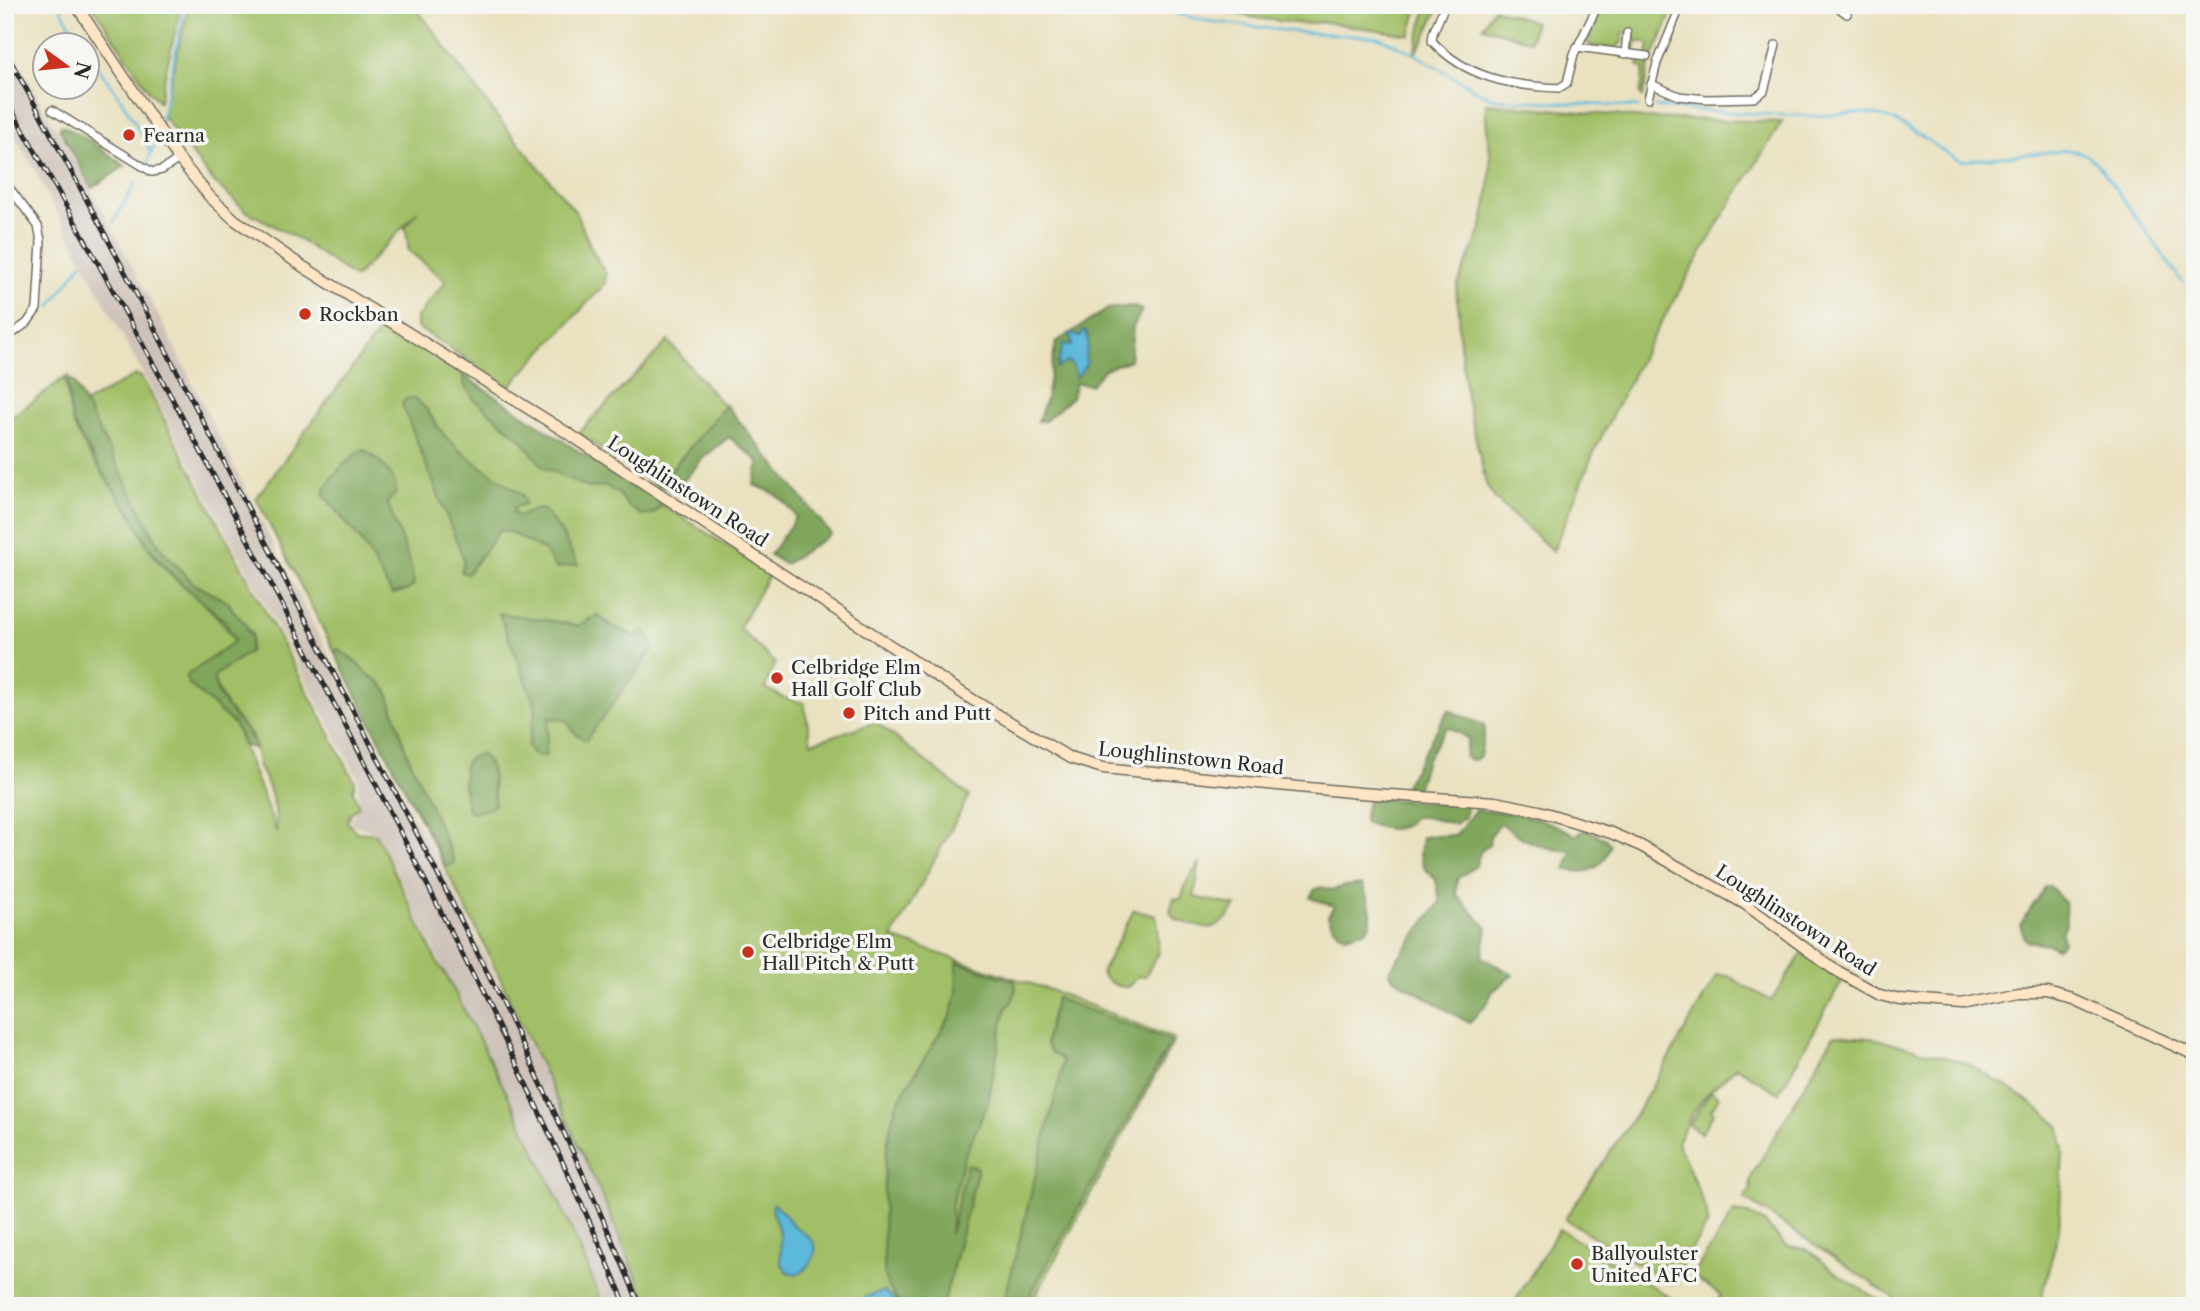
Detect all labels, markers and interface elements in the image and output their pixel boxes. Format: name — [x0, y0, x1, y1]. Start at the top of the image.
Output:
north arrow — [32, 32, 102, 102]
text: N — [69, 59, 95, 81]
place label: Fearna — [143, 124, 205, 147]
marker: Fearna — [121, 127, 137, 143]
place label: Rockban — [319, 303, 399, 326]
marker: Rockban — [297, 306, 313, 322]
street label: Loughlinstown Road — [603, 431, 773, 552]
place label: Celbridge Elm Hall Golf Club — [791, 656, 921, 701]
marker: Celbridge Elm Hall Golf Club — [769, 670, 785, 686]
place label: Pitch and Putt — [863, 702, 992, 725]
marker: Pitch and Putt — [841, 705, 857, 721]
street label: Loughlinstown Road — [1097, 737, 1285, 780]
street label: Loughlinstown Road — [1711, 860, 1881, 981]
place label: Celbridge Elm Hall Pitch & Putt — [762, 930, 915, 975]
marker: Celbridge Elm Hall Pitch & Putt — [740, 944, 756, 960]
place label: Ballyoulster United AFC — [1591, 1242, 1698, 1287]
marker: Ballyoulster United AFC — [1569, 1256, 1585, 1272]

